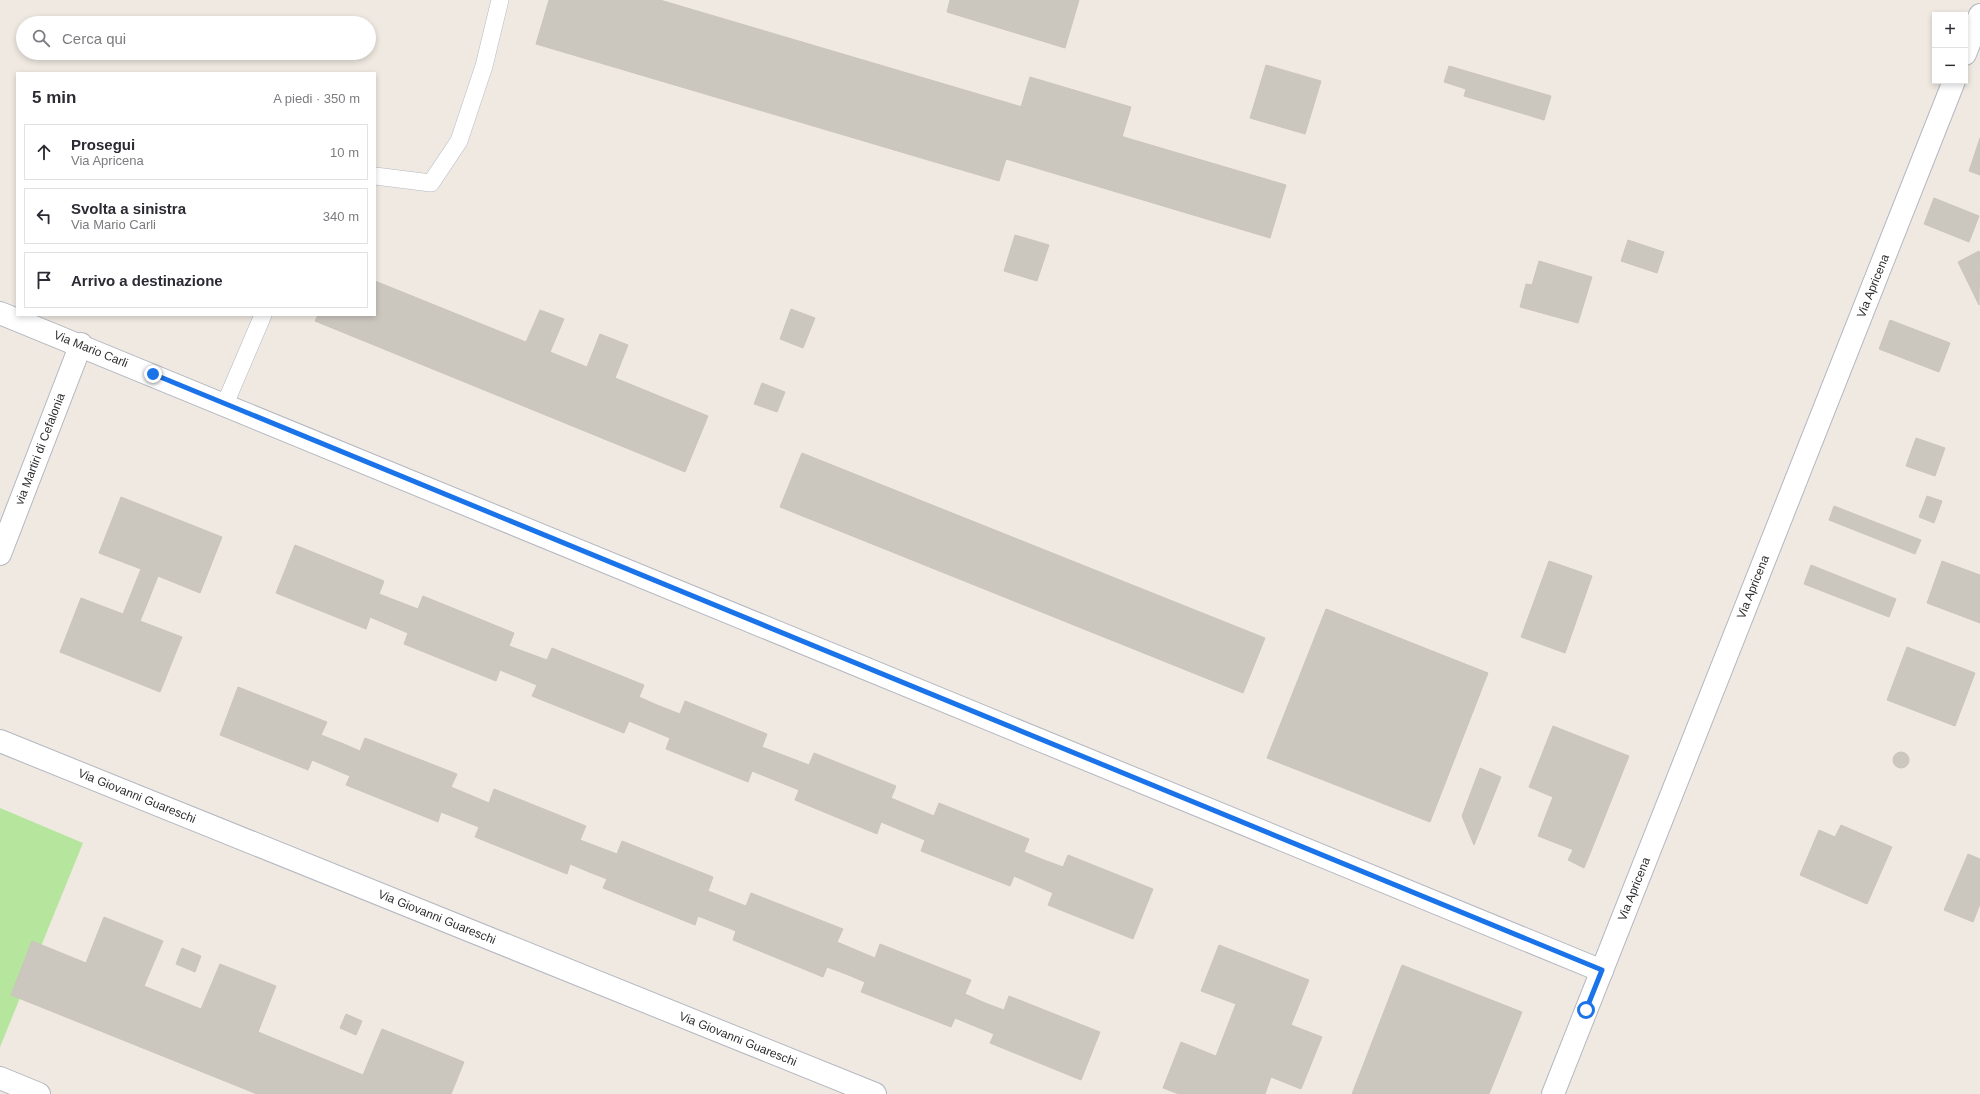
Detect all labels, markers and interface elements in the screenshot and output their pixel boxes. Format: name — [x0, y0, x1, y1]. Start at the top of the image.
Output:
map controls — [1932, 12, 1968, 84]
button: + — [1932, 12, 1968, 48]
search box — [16, 16, 376, 60]
icon: search — [30, 27, 52, 49]
text: Cerca qui — [62, 30, 126, 47]
button: − — [1932, 48, 1968, 84]
text: 5 min — [32, 88, 76, 107]
text: A piedi · 350 m — [273, 91, 360, 106]
text: Prosegui — [71, 136, 135, 153]
icon: ahead — [33, 141, 55, 163]
text: 10 m — [330, 145, 359, 160]
text: Via Apricena — [71, 153, 144, 168]
text: Svolta a sinistra — [71, 200, 186, 217]
icon: left — [33, 205, 55, 227]
text: 340 m — [323, 209, 359, 224]
text: Via Mario Carli — [71, 217, 156, 232]
street label: Via Apricena — [1854, 252, 1892, 320]
icon: arrive — [33, 269, 55, 291]
text: Arrivo a destinazione — [71, 272, 223, 289]
street label: Via Mario Carli — [52, 328, 130, 370]
route end — [144, 365, 162, 383]
street label: via Martiri di Cefalonia — [12, 391, 68, 507]
street label: Via Apricena — [1734, 553, 1772, 621]
street label: Via Giovanni Guareschi — [76, 766, 198, 826]
street label: Via Apricena — [1615, 855, 1653, 923]
street label: Via Giovanni Guareschi — [376, 887, 498, 947]
route start — [1577, 1001, 1595, 1019]
street label: Via Giovanni Guareschi — [677, 1009, 799, 1069]

